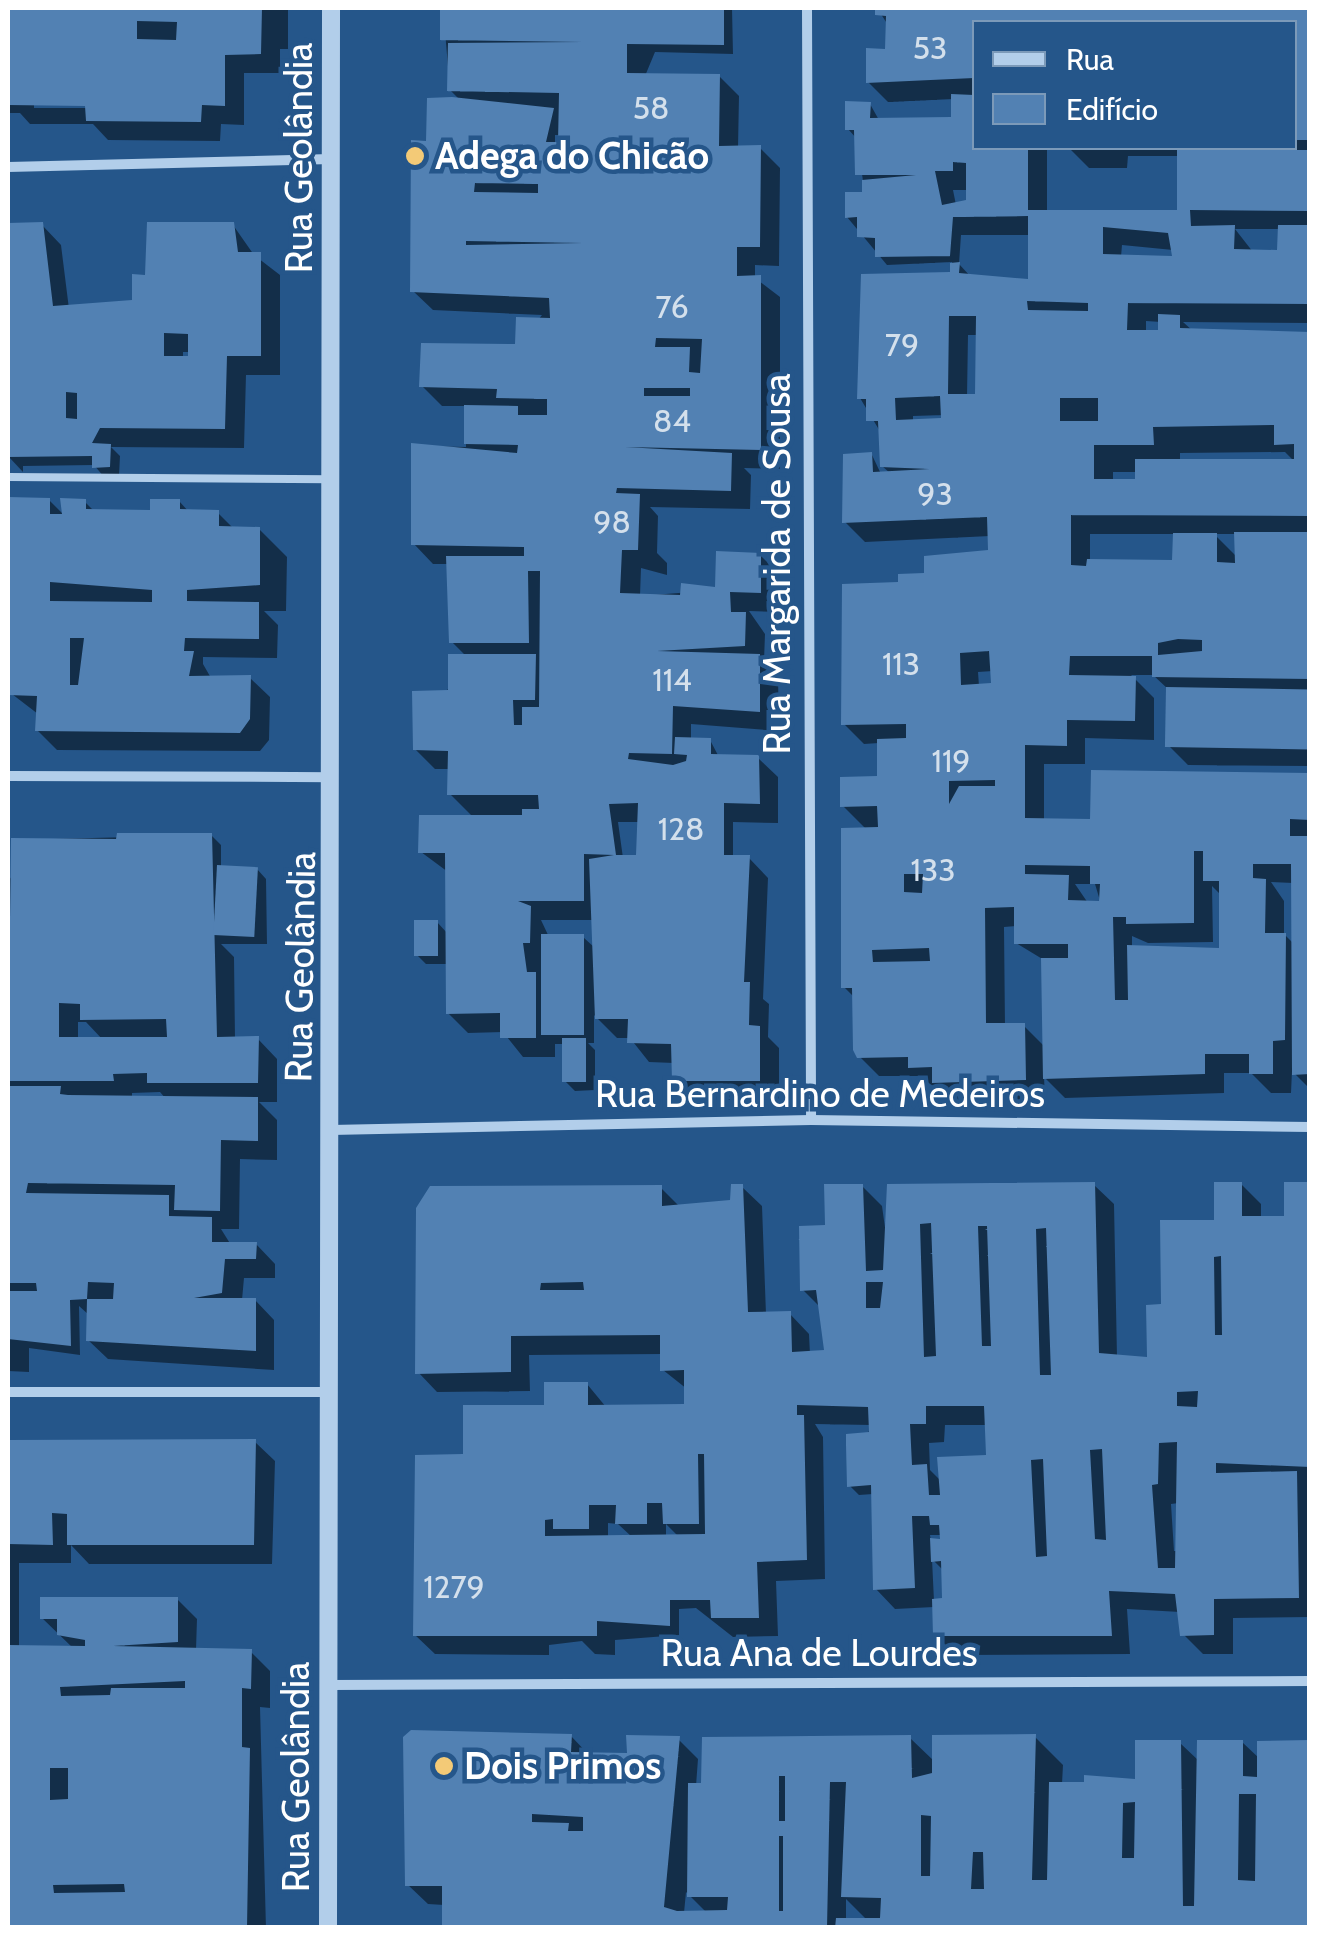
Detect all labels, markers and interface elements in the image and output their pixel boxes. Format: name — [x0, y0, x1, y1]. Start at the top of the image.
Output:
legend — [972, 20, 1297, 150]
house number: 53 — [913, 29, 947, 67]
text: Rua — [1066, 41, 1114, 78]
street label: Rua Geolândia — [276, 43, 322, 273]
house number: 58 — [633, 89, 669, 127]
text: Edifício — [1066, 91, 1158, 128]
place label: Adega do Chicão — [435, 133, 709, 179]
marker: Adega do Chicão — [404, 145, 426, 167]
house number: 76 — [655, 288, 689, 326]
house number: 79 — [885, 326, 919, 364]
street label: Rua Margarida de Sousa — [754, 374, 800, 754]
house number: 84 — [653, 402, 691, 440]
house number: 93 — [917, 475, 953, 513]
house number: 98 — [593, 503, 631, 541]
house number: 113 — [882, 645, 920, 683]
house number: 114 — [652, 661, 692, 699]
house number: 119 — [931, 742, 971, 780]
house number: 128 — [658, 810, 704, 848]
street label: Rua Geolândia — [275, 851, 325, 1083]
house number: 133 — [910, 851, 956, 889]
street label: Rua Bernardino de Medeiros — [595, 1071, 1045, 1117]
house number: 1279 — [423, 1568, 485, 1606]
street label: Rua Ana de Lourdes — [661, 1630, 977, 1676]
street label: Rua Geolândia — [273, 1662, 319, 1892]
place label: Dois Primos — [464, 1743, 661, 1789]
marker: Dois Primos — [433, 1755, 455, 1777]

